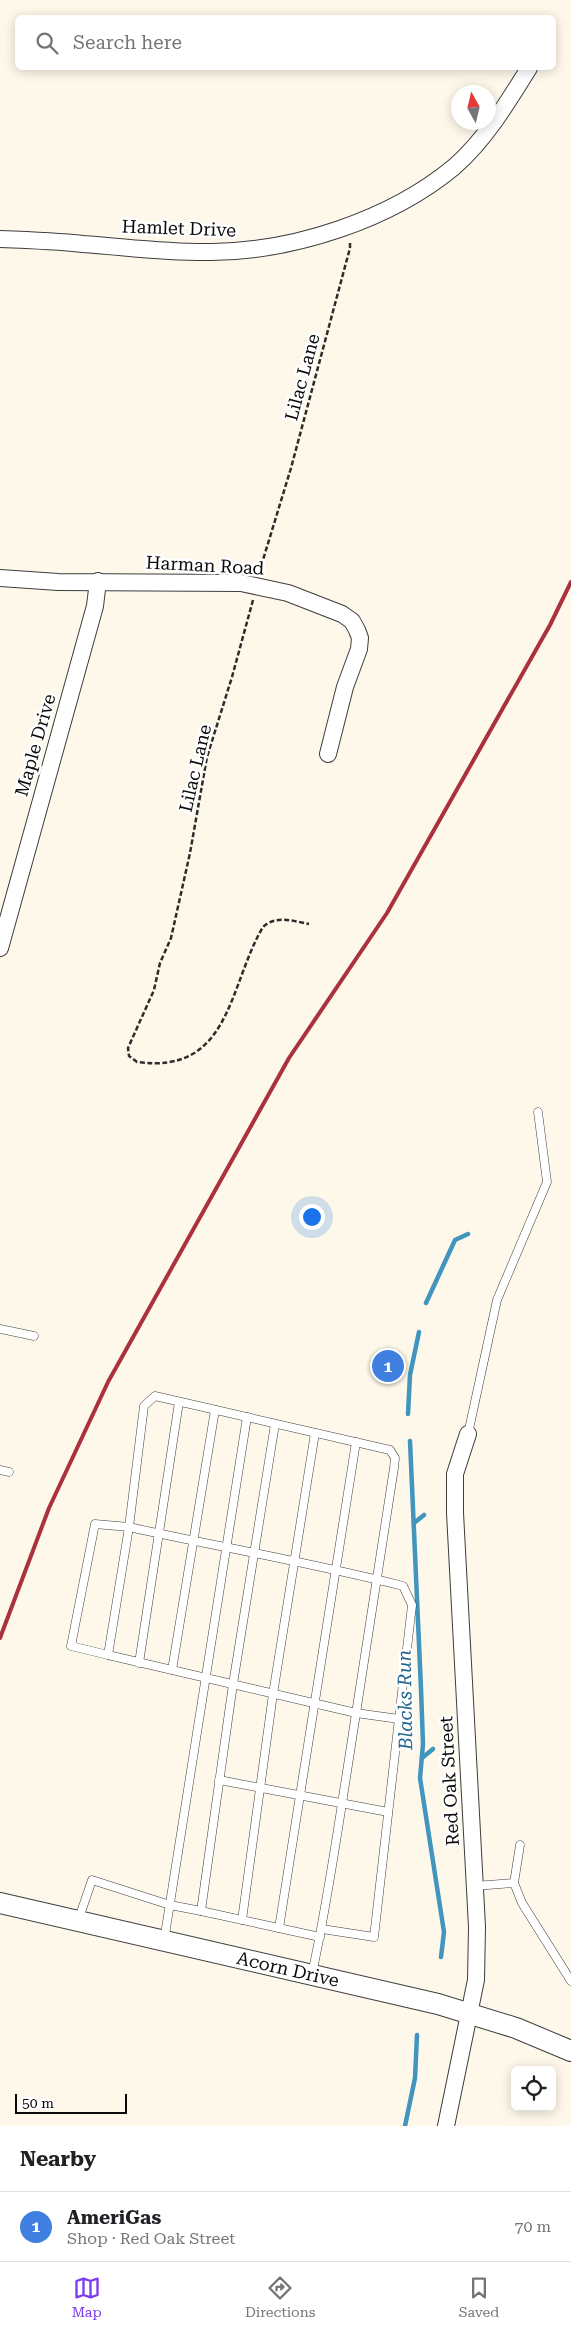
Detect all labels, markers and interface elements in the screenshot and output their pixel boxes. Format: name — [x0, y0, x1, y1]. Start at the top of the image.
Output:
search box — [15, 15, 556, 70]
icon: search — [33, 29, 61, 57]
text: Search here — [73, 31, 182, 54]
north arrow — [451, 85, 496, 130]
street label: Hamlet Drive — [121, 216, 237, 240]
street label: Lilac Lane — [280, 331, 324, 423]
street label: Harman Road — [145, 551, 265, 579]
street label: Maple Drive — [10, 691, 60, 799]
street label: Lilac Lane — [175, 722, 215, 814]
your location — [299, 1204, 325, 1230]
pin: 1 — [372, 1347, 404, 1385]
water label: Blacks Run — [393, 1649, 417, 1751]
street label: Red Oak Street — [435, 1715, 463, 1846]
street label: Acorn Drive — [235, 1947, 341, 1991]
map controls — [511, 2066, 556, 2111]
button: locate — [511, 2066, 556, 2111]
scale bar — [15, 2091, 128, 2114]
text: 50 m — [22, 2095, 54, 2111]
text: Nearby — [20, 2147, 96, 2171]
text: AmeriGas — [67, 2206, 161, 2229]
text: 1 — [32, 2217, 40, 2236]
text: 70 m — [514, 2217, 551, 2236]
text: Shop · Red Oak Street — [67, 2229, 235, 2248]
tab: Map — [72, 2274, 102, 2320]
tab: Directions — [245, 2274, 315, 2320]
tab: Saved — [459, 2274, 499, 2320]

